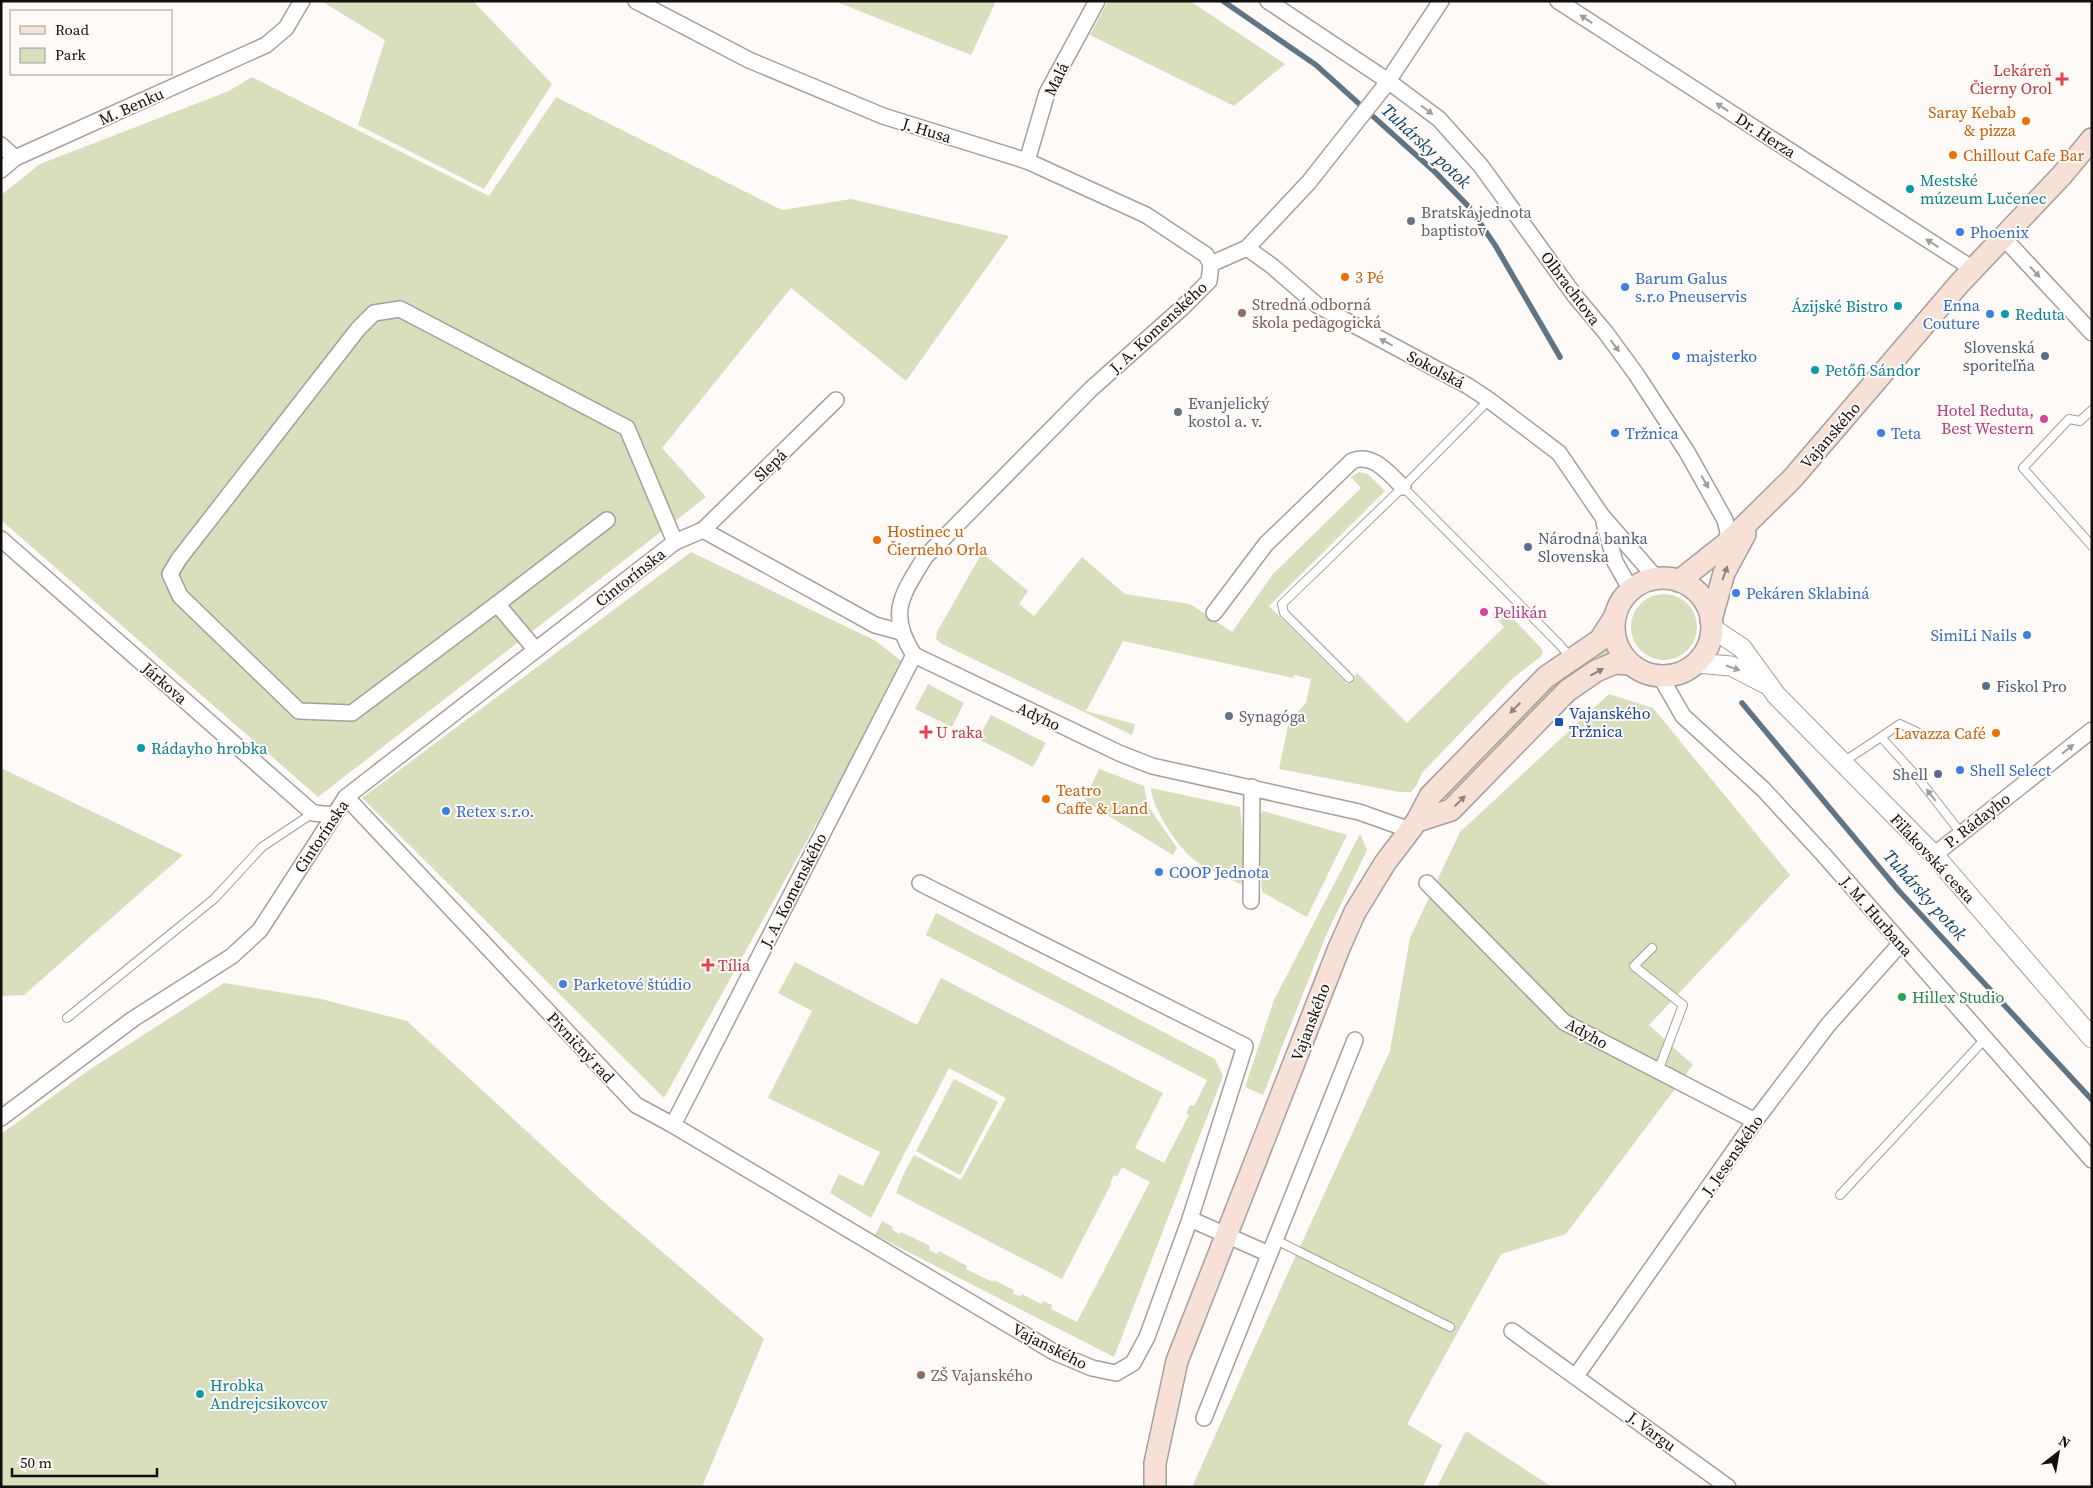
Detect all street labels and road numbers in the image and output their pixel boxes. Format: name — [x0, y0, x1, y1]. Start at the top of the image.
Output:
street label: Malá — [1038, 58, 1074, 100]
street label: M. Benku — [95, 82, 167, 130]
street label: Dr. Herza — [1732, 107, 1801, 163]
street label: J. Husa — [899, 112, 955, 148]
street label: Olbrachtova — [1536, 247, 1607, 330]
street label: J. A. Komenského — [1104, 276, 1212, 379]
street label: Sokolská — [1403, 345, 1469, 394]
street label: Vajanského — [1795, 397, 1865, 473]
street label: Slepá — [749, 443, 792, 486]
street label: Cintorínska — [590, 542, 670, 611]
street label: Járkova — [137, 657, 193, 709]
street label: Adyho — [1014, 696, 1064, 736]
street label: P. Rádayho — [1939, 787, 2015, 853]
street label: Cintorínska — [289, 795, 354, 877]
street label: Fiľakovská cesta — [1886, 808, 1981, 908]
street label: J. A. Komenského — [754, 829, 831, 952]
street label: J. M. Hurbana — [1835, 870, 1919, 962]
street label: Vajanského — [1285, 980, 1335, 1064]
street label: Pivničný rad — [542, 1007, 620, 1087]
street label: Adyho — [1562, 1012, 1612, 1054]
street label: J. Jesenského — [1695, 1110, 1768, 1201]
street label: Vajanského — [1009, 1318, 1091, 1374]
street label: J. Vargu — [1622, 1405, 1681, 1456]

